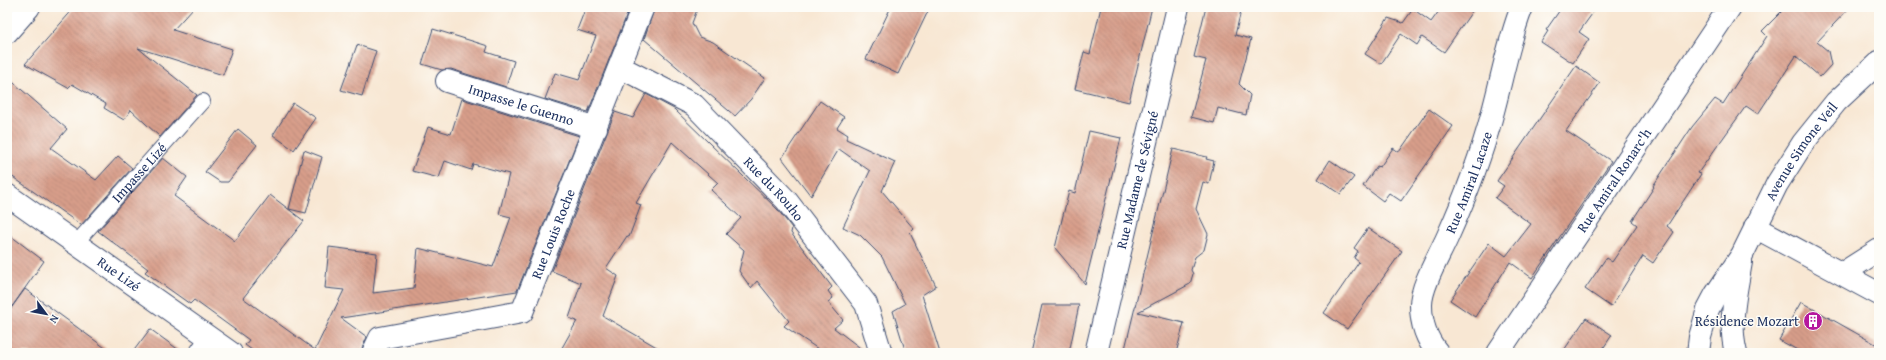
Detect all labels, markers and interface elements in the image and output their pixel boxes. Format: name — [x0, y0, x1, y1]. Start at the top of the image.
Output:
street label: Impasse le Guenno — [466, 78, 577, 130]
street label: Avenue Simone Veil — [1760, 98, 1842, 204]
street label: Rue Madame de Sévigné — [1111, 108, 1163, 251]
street label: Rue Amiral Ronarc'h — [1572, 124, 1656, 236]
street label: Rue Amiral Lacaze — [1440, 129, 1497, 237]
street label: Impasse Lizé — [107, 138, 172, 207]
street label: Rue du Rouho — [739, 152, 809, 225]
street label: Rue Louis Roche — [526, 186, 580, 282]
street label: Rue Lizé — [93, 252, 145, 296]
north arrow — [26, 294, 66, 334]
building icon: Résidence Mozart — [1802, 310, 1824, 332]
place label: Résidence Mozart — [1695, 311, 1799, 331]
text: N — [45, 312, 63, 327]

